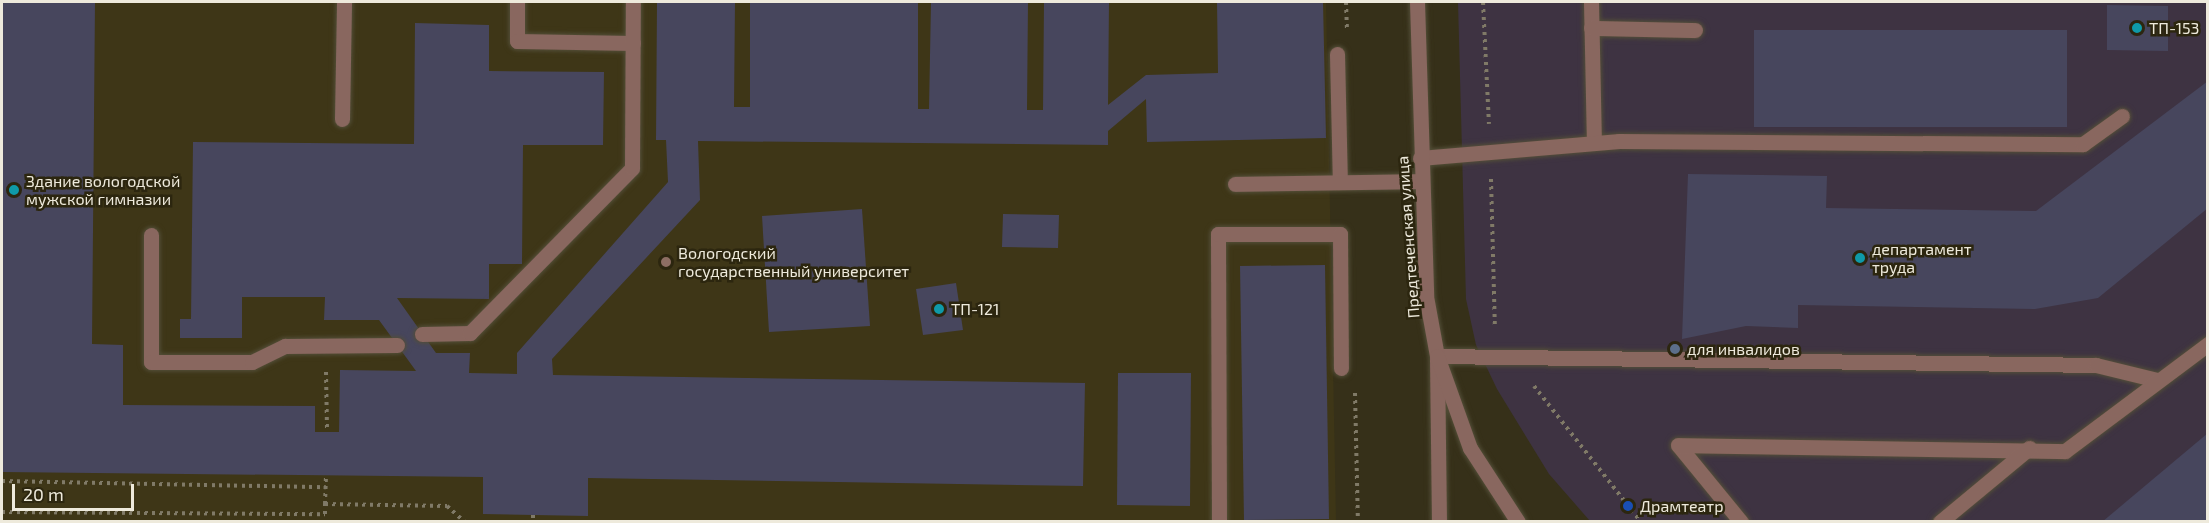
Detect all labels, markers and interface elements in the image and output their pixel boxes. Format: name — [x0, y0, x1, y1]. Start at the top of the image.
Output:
place label: ТП-153 — [2149, 18, 2200, 38]
marker: ТП-153 — [2130, 21, 2144, 35]
street label: Предтеченская улица — [1393, 155, 1423, 319]
place label: Здание вологодской мужской гимназии — [26, 171, 180, 209]
marker: Здание вологодской мужской гимназии — [7, 183, 21, 197]
place label: департамент труда — [1872, 239, 1972, 277]
place label: Вологодский государственный университет — [678, 243, 909, 281]
marker: департамент труда — [1853, 251, 1867, 265]
marker: Вологодский государственный университет — [659, 255, 673, 269]
place label: ТП-121 — [951, 299, 999, 319]
marker: ТП-121 — [932, 302, 946, 316]
place label: для инвалидов — [1687, 339, 1800, 359]
marker: для инвалидов — [1668, 342, 1682, 356]
scale bar — [15, 472, 136, 510]
text: 20 m — [23, 483, 64, 505]
place label: Драмтеатр — [1640, 496, 1723, 516]
marker: Драмтеатр — [1621, 499, 1635, 513]

